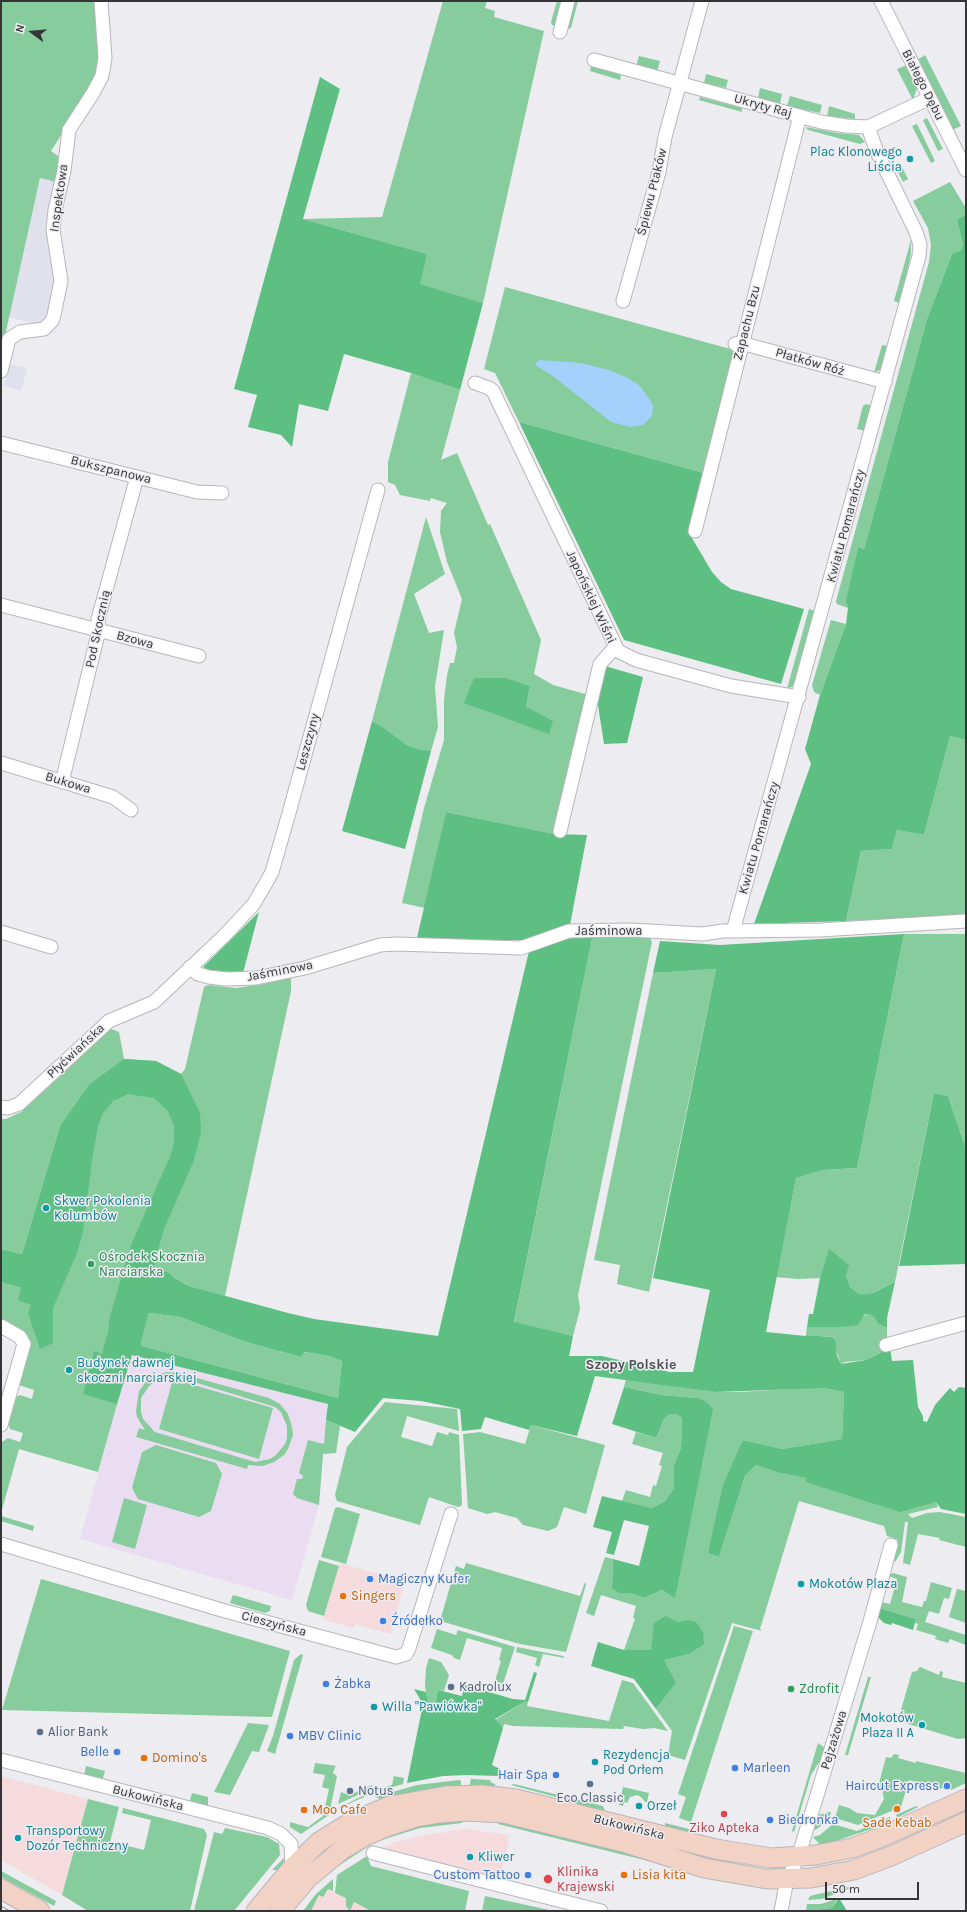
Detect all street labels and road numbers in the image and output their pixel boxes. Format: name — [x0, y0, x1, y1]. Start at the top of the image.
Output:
street label: Białego Dębu — [898, 47, 948, 123]
street label: Ukryty Raj — [732, 91, 794, 121]
street label: Śpiewu Ptaków — [634, 147, 670, 237]
street label: Inspektowa — [47, 163, 71, 233]
street label: Zapachu Bzu — [730, 284, 764, 362]
street label: Płatków Róż — [774, 345, 846, 379]
street label: Bukszpanowa — [69, 452, 153, 488]
street label: Kwiatu Pomarańczy — [823, 468, 869, 584]
street label: Japońskiej Wiśni — [563, 548, 619, 646]
street label: Pod Skocznią — [82, 589, 114, 669]
street label: Bzowa — [115, 628, 155, 652]
street label: Leszczyny — [293, 712, 323, 772]
street label: Bukowa — [43, 769, 93, 797]
street label: Kwiatu Pomarańczy — [735, 780, 783, 896]
street label: Jaśminowa — [576, 923, 642, 939]
street label: Jaśminowa — [246, 957, 314, 985]
street label: Płyćwiańska — [44, 1020, 108, 1082]
street label: Cieszyńska — [240, 1608, 308, 1640]
street label: Pejzażowa — [818, 1708, 850, 1772]
street label: Bukowińska — [111, 1782, 185, 1814]
street label: Bukowińska — [592, 1811, 666, 1843]

